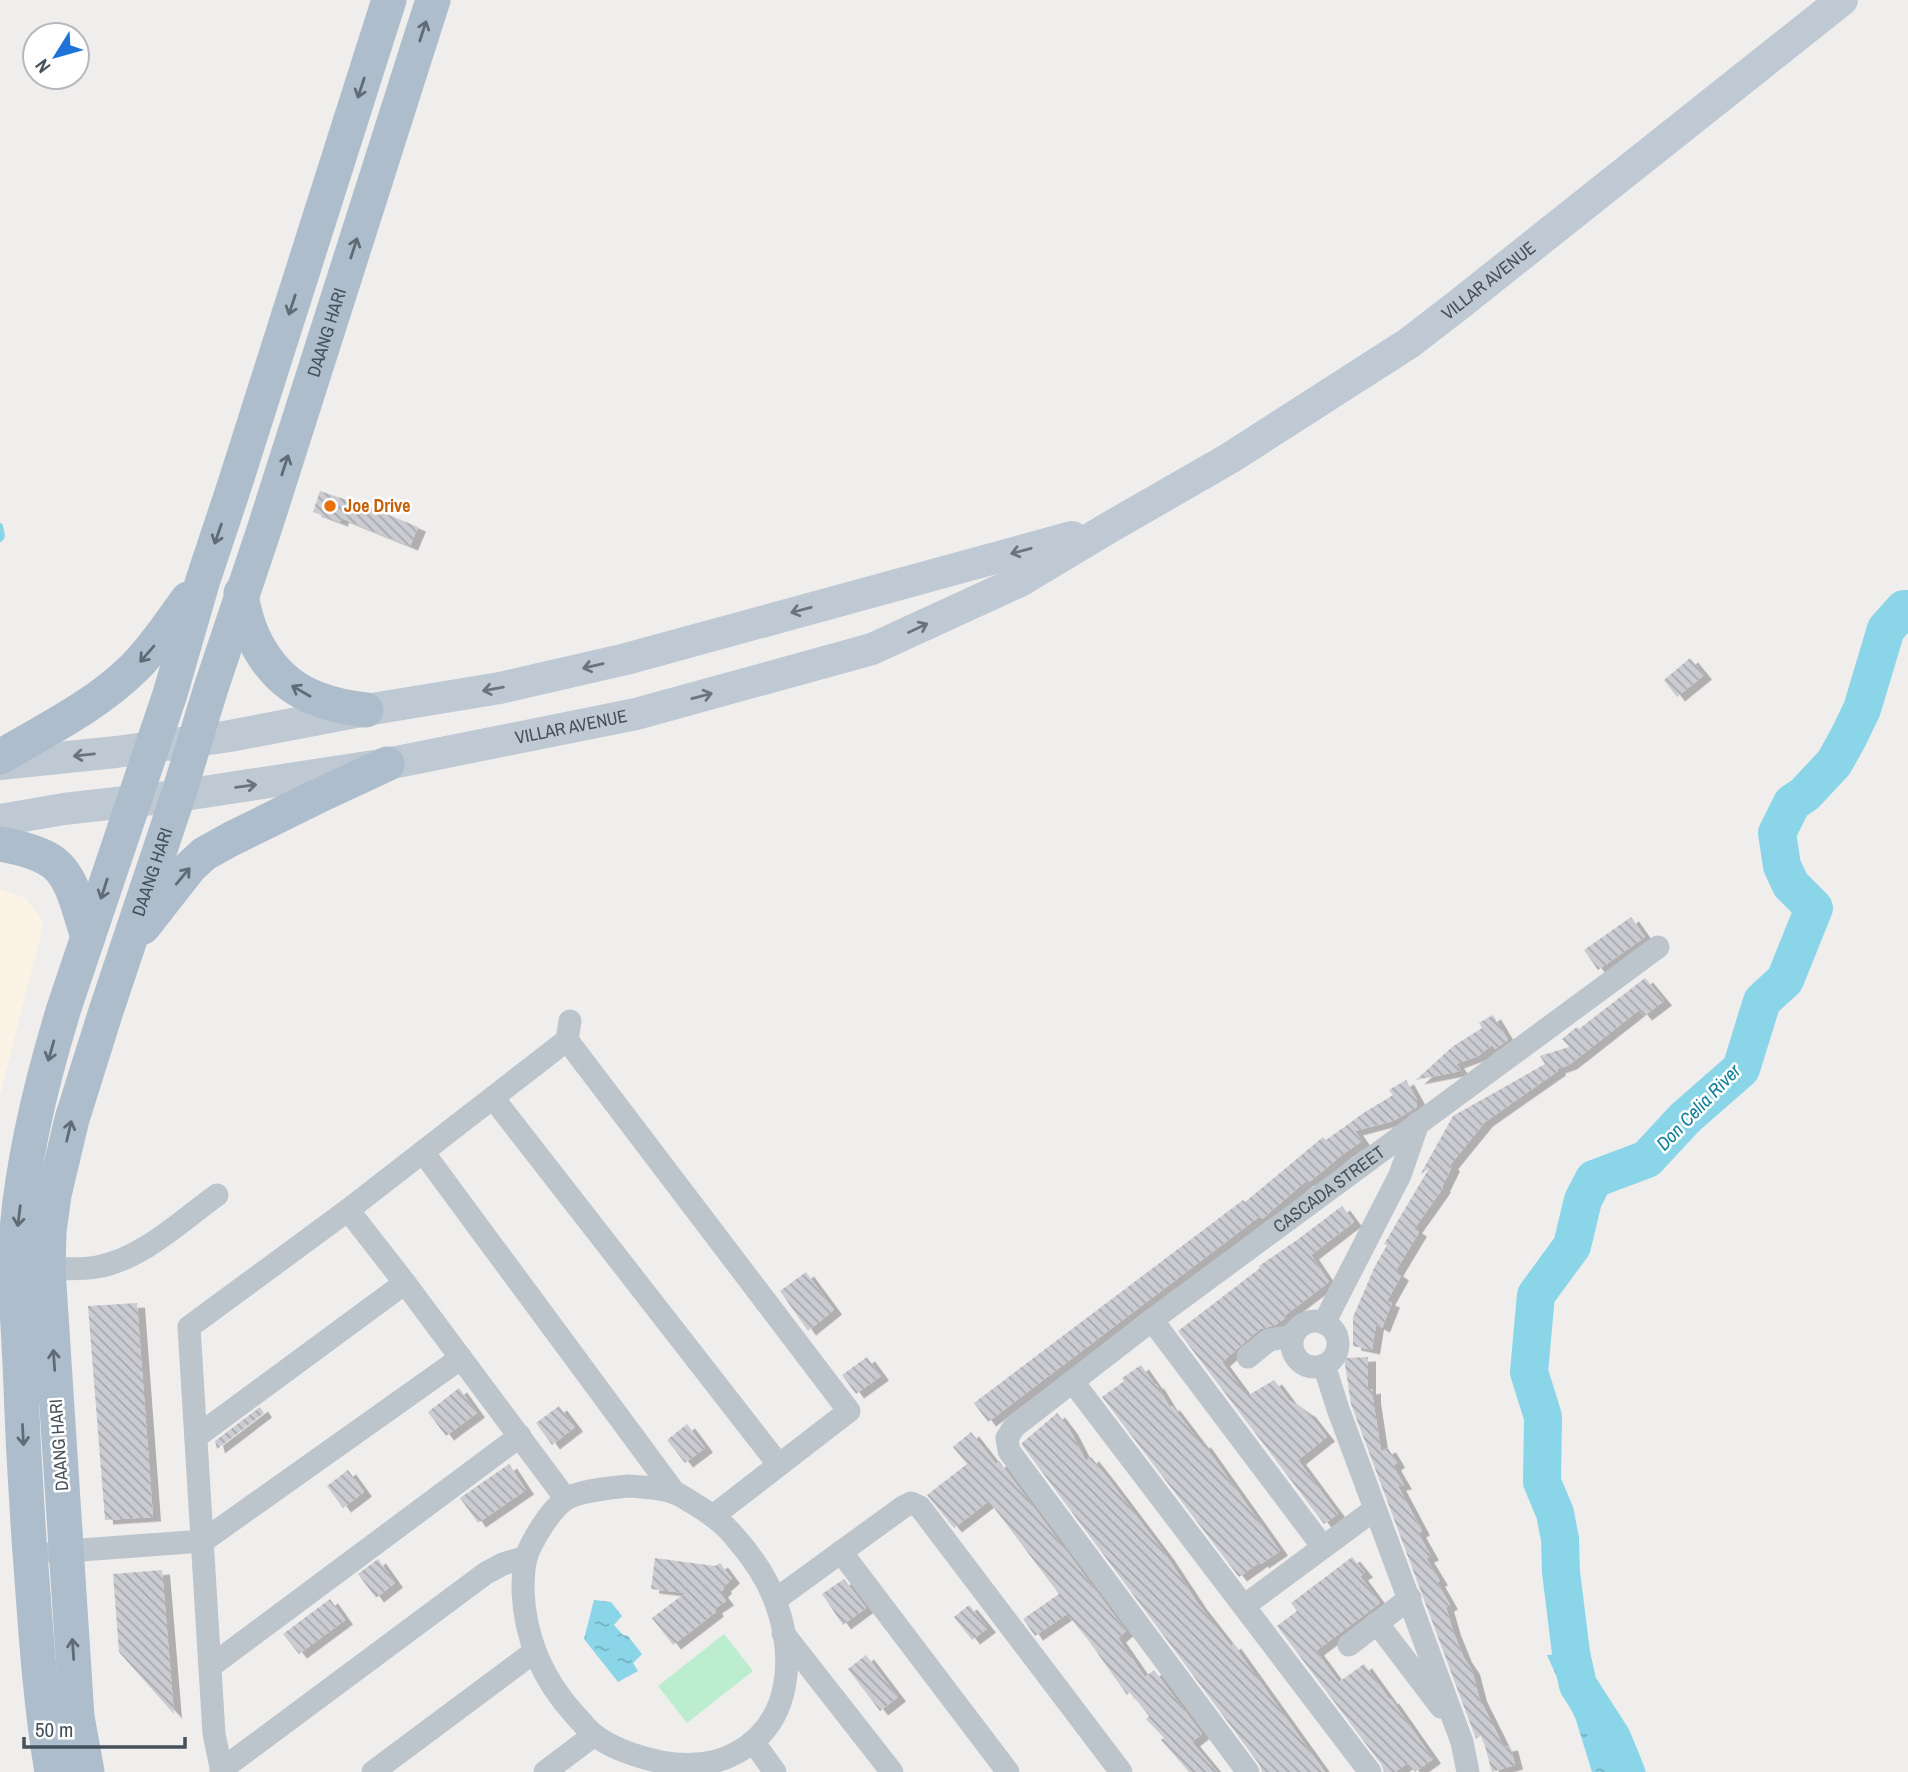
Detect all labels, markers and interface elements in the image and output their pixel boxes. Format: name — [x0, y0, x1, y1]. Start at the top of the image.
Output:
north arrow — [21, 21, 91, 91]
one-way arrow — [418, 21, 430, 43]
text: N — [29, 54, 56, 79]
one-way arrow — [354, 77, 366, 99]
street label: VILLAR AVENUE — [1436, 235, 1541, 326]
one-way arrow — [348, 237, 361, 259]
street label: DAANG HARI — [301, 285, 352, 380]
one-way arrow — [285, 294, 298, 316]
one-way arrow — [279, 454, 292, 476]
place label: Joe Drive — [344, 493, 410, 518]
marker: Joe Drive — [322, 498, 338, 514]
one-way arrow — [211, 522, 223, 544]
one-way arrow — [1010, 546, 1032, 559]
one-way arrow — [790, 604, 813, 617]
one-way arrow — [907, 621, 929, 634]
one-way arrow — [139, 645, 155, 663]
one-way arrow — [582, 660, 605, 674]
one-way arrow — [292, 683, 312, 697]
one-way arrow — [482, 683, 504, 696]
one-way arrow — [690, 689, 713, 702]
street label: VILLAR AVENUE — [513, 703, 629, 750]
one-way arrow — [73, 749, 96, 762]
one-way arrow — [234, 779, 257, 792]
street label: DAANG HARI — [126, 824, 178, 919]
one-way arrow — [175, 868, 191, 886]
one-way arrow — [97, 877, 109, 899]
one-way arrow — [44, 1040, 57, 1062]
water label: Don Celia River — [1650, 1058, 1746, 1156]
one-way arrow — [63, 1120, 77, 1143]
street label: CASCADA STREET — [1268, 1140, 1390, 1239]
one-way arrow — [13, 1204, 26, 1226]
one-way arrow — [47, 1349, 60, 1372]
street label: DAANG HARI — [43, 1398, 74, 1492]
one-way arrow — [16, 1423, 29, 1446]
one-way arrow — [66, 1639, 79, 1661]
scale bar — [24, 1706, 186, 1750]
text: 50 m — [35, 1715, 73, 1744]

